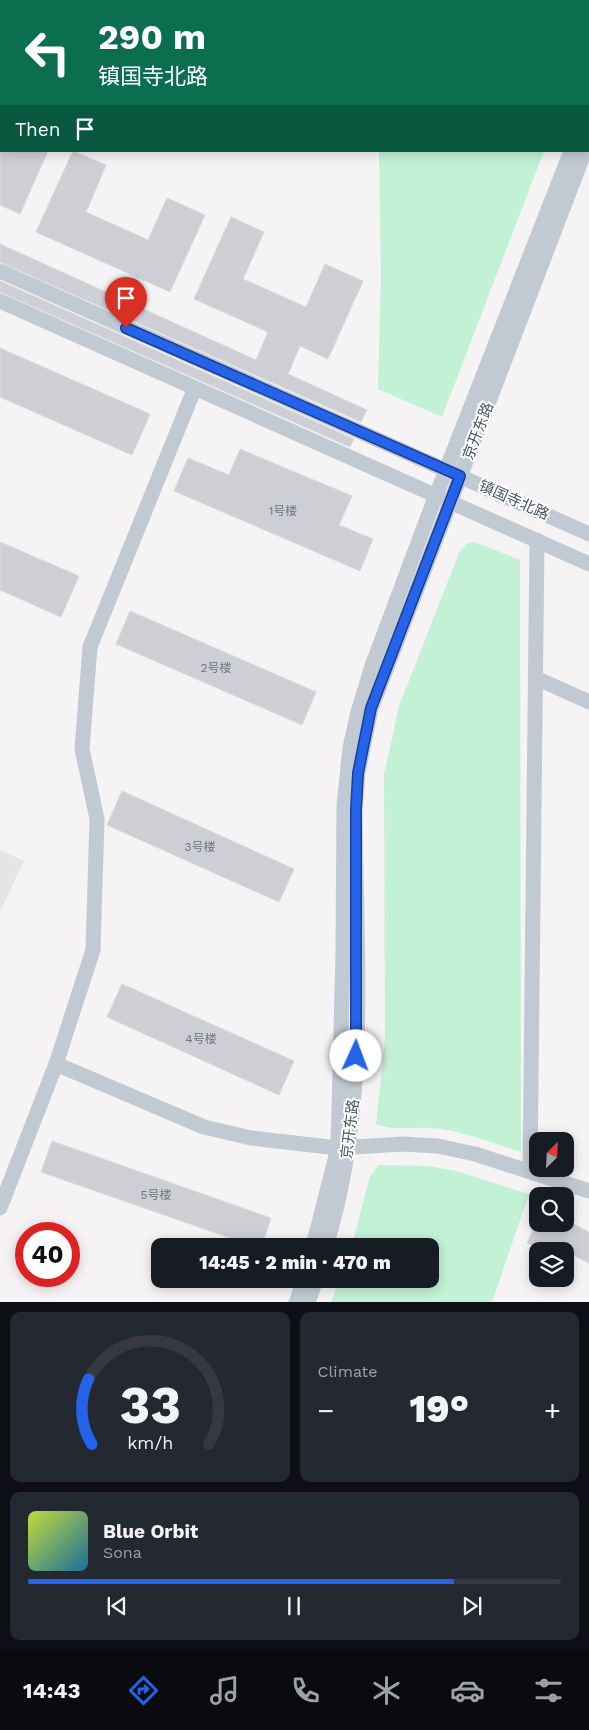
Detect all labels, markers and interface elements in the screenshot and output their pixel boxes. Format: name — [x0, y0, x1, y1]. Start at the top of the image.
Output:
text: 290 m — [98, 16, 206, 58]
icon: left — [15, 20, 80, 85]
text: 镇国寺北路 — [98, 64, 208, 89]
icon: arrive — [71, 115, 99, 143]
text: Then — [15, 118, 61, 141]
pin — [105, 277, 147, 328]
icon: arrive — [112, 284, 140, 312]
street label: 京开东路 — [459, 400, 497, 462]
street label: 镇国寺北路 — [476, 477, 552, 523]
house number: 1号楼 — [269, 504, 297, 518]
house number: 2号楼 — [201, 661, 232, 675]
house number: 3号楼 — [185, 840, 216, 854]
position arrow — [329, 1029, 381, 1081]
house number: 4号楼 — [185, 1032, 217, 1046]
street label: 京开东路 — [337, 1098, 363, 1160]
north arrow — [529, 1132, 574, 1178]
map controls — [529, 1132, 574, 1287]
button: search — [529, 1187, 574, 1232]
house number: 5号楼 — [141, 1188, 171, 1202]
speed limit sign: 40 — [15, 1222, 80, 1287]
button: layers — [529, 1242, 574, 1287]
text: 14:45 · 2 min · 470 m — [199, 1251, 391, 1274]
text: Climate — [318, 1362, 378, 1381]
text: 33 — [119, 1375, 181, 1436]
text: 19° — [409, 1387, 469, 1431]
text: − — [318, 1394, 334, 1427]
text: + — [544, 1394, 561, 1427]
text: km/h — [127, 1432, 173, 1453]
text: Blue Orbit — [103, 1520, 198, 1543]
text: Sona — [103, 1543, 142, 1562]
icon: previous — [103, 1592, 131, 1620]
icon: pause — [280, 1592, 308, 1620]
icon: next — [458, 1592, 486, 1620]
icon: directions — [126, 1673, 161, 1708]
icon: music — [207, 1673, 242, 1708]
icon: phone — [288, 1673, 323, 1708]
icon: climate — [369, 1673, 404, 1708]
icon: car — [450, 1673, 485, 1708]
icon: filters — [531, 1673, 566, 1708]
text: 14:43 — [23, 1678, 81, 1703]

